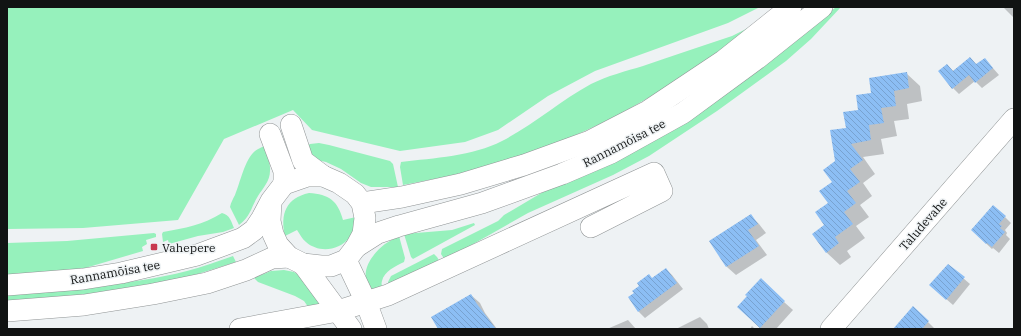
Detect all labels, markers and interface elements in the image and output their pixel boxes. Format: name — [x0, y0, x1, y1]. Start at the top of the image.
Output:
street label: Rannamõisa tee — [580, 116, 668, 170]
street label: Taludevahe — [896, 194, 950, 254]
place label: Vahepere — [162, 240, 215, 255]
marker: Vahepere — [149, 242, 159, 252]
street label: Rannamõisa tee — [69, 257, 161, 287]

